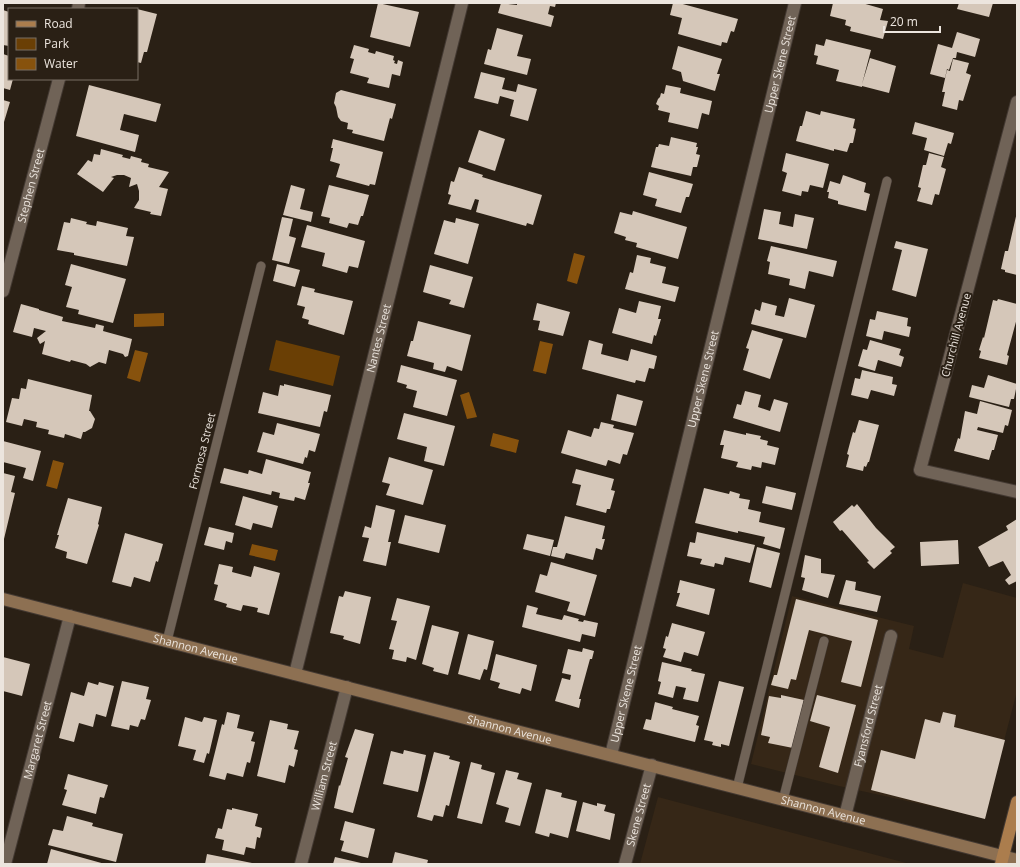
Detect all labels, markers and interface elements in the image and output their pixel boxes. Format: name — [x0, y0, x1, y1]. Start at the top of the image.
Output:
legend — [8, 8, 138, 80]
scale bar — [884, 8, 940, 34]
text: 20 m — [890, 13, 918, 30]
street label: Upper Skene Street — [760, 14, 799, 114]
text: Road — [44, 15, 73, 32]
text: Park — [44, 35, 70, 52]
text: Water — [44, 55, 78, 72]
street label: Stephen Street — [13, 147, 47, 224]
street label: Churchill Avenue — [937, 291, 974, 379]
street label: Nantes Street — [362, 302, 394, 374]
street label: Upper Skene Street — [683, 329, 722, 429]
street label: Formosa Street — [185, 411, 218, 491]
street label: Shannon Avenue — [152, 630, 240, 666]
street label: Upper Skene Street — [606, 643, 645, 744]
street label: Fyansford Street — [850, 683, 885, 769]
street label: Margaret Street — [19, 699, 54, 781]
street label: Shannon Avenue — [466, 711, 554, 747]
street label: William Street — [307, 739, 340, 812]
street label: Skene Street — [622, 781, 654, 848]
street label: Shannon Avenue — [779, 792, 867, 828]

